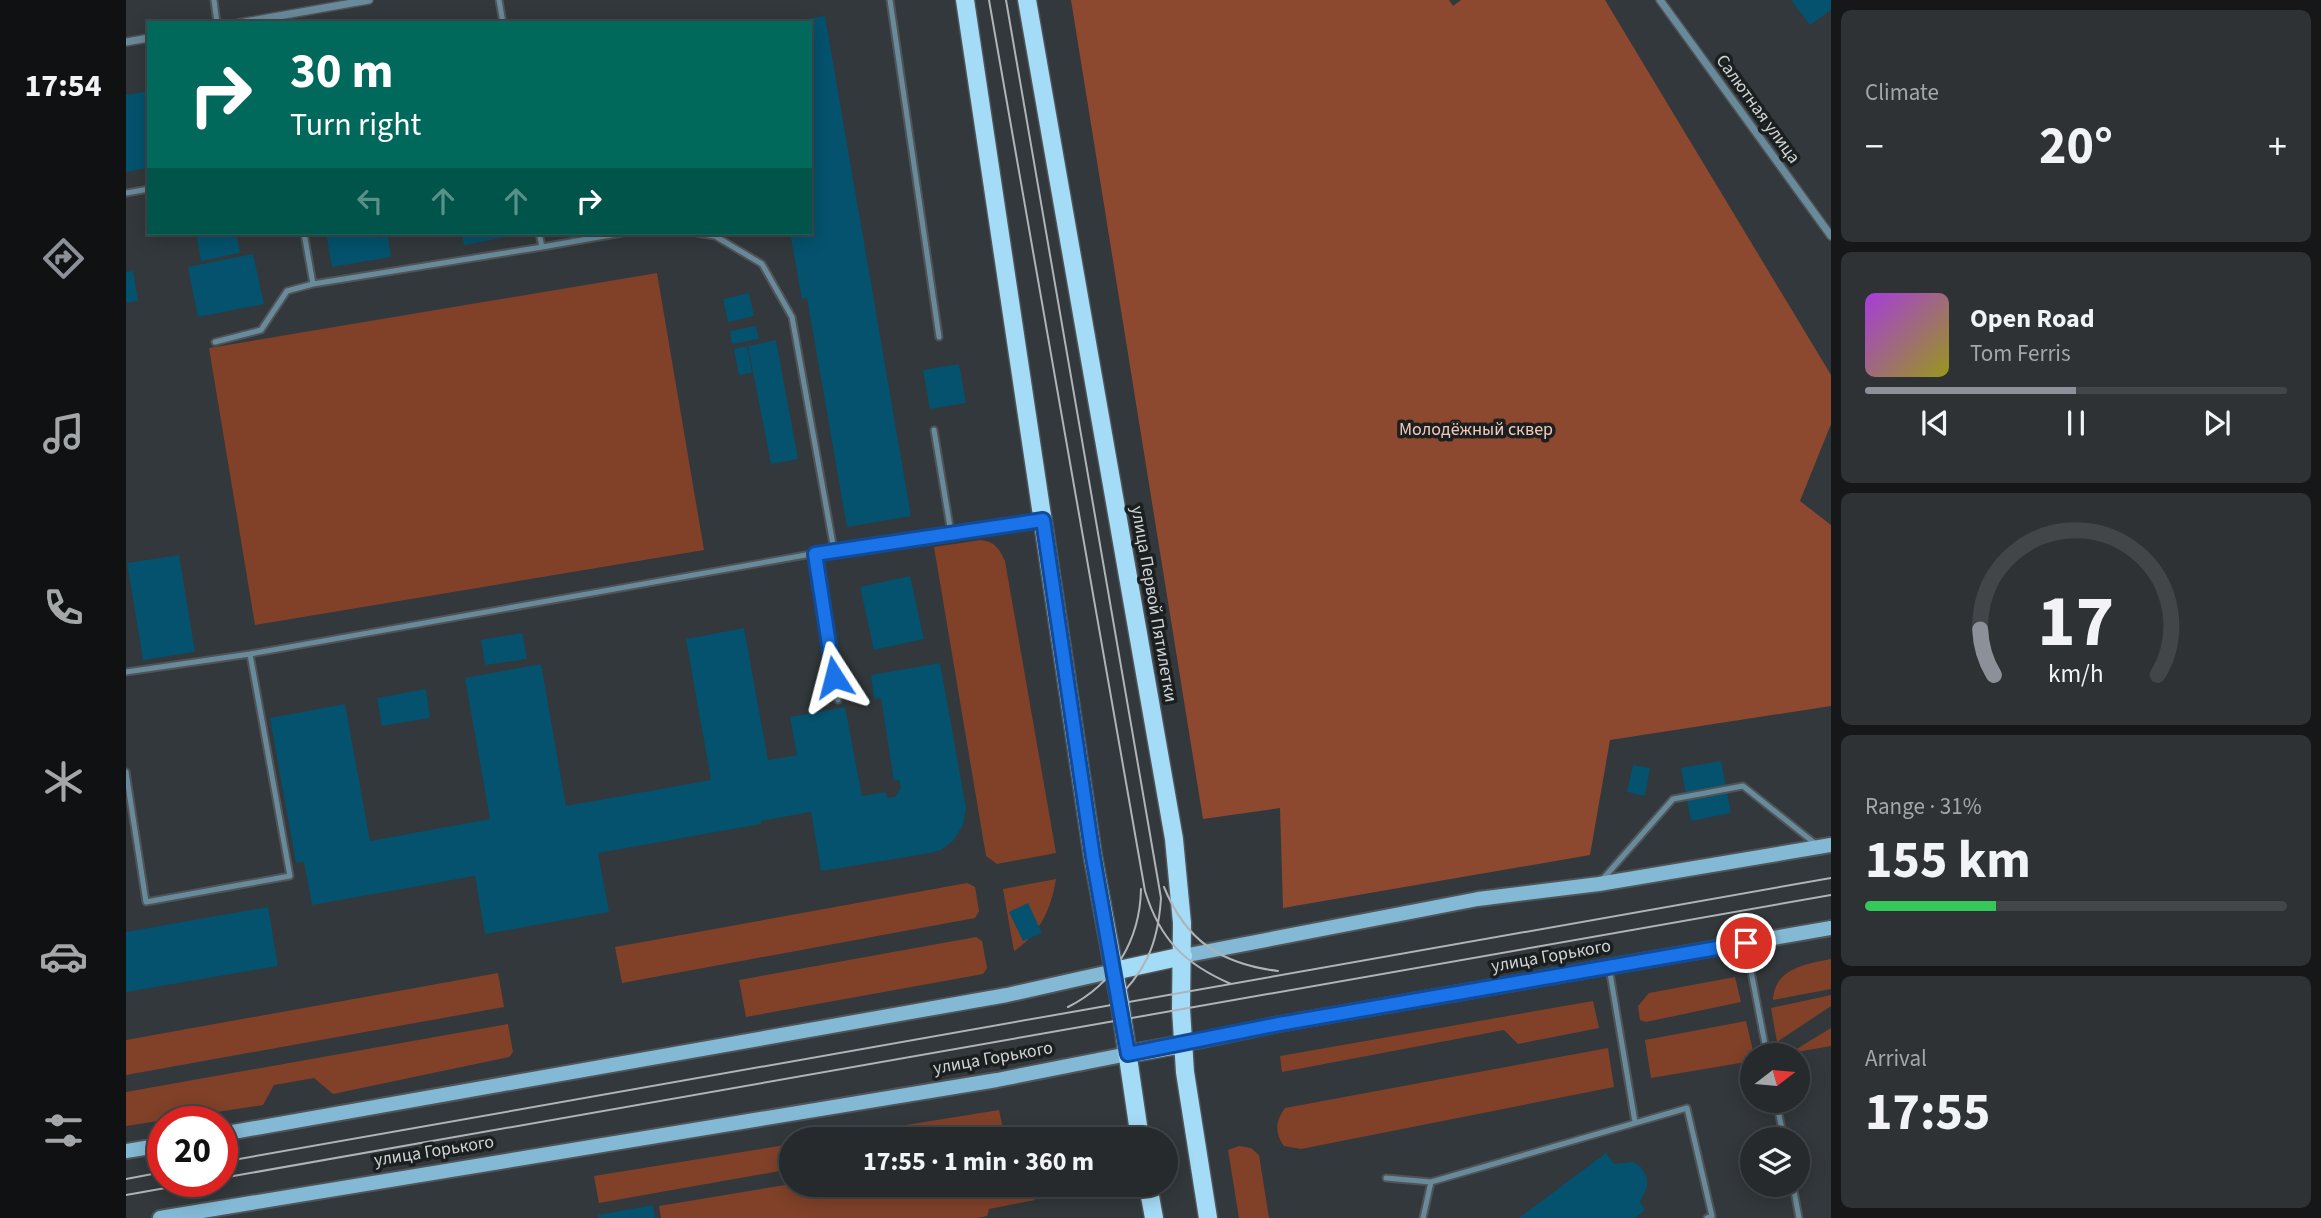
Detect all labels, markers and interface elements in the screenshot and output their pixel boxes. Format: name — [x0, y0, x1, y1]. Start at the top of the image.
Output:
text: 30 m — [290, 37, 394, 107]
icon: right — [175, 49, 266, 140]
street label: Салютная улица — [1710, 49, 1806, 169]
text: 17:54 — [24, 63, 102, 109]
text: Climate — [1865, 76, 1939, 109]
text: Turn right — [290, 102, 421, 148]
text: 20° — [2039, 110, 2113, 184]
text: − — [1865, 120, 1884, 174]
text: + — [2268, 120, 2287, 174]
icon: left — [351, 182, 389, 220]
icon: ahead — [424, 182, 462, 220]
icon: ahead — [497, 182, 535, 220]
icon: right — [570, 182, 608, 220]
icon: directions — [39, 234, 88, 283]
text: Open Road — [1970, 300, 2095, 337]
text: Tom Ferris — [1970, 337, 2071, 370]
icon: previous — [1916, 404, 1954, 442]
icon: pause — [2057, 404, 2095, 442]
icon: next — [2198, 404, 2236, 442]
icon: music — [39, 409, 88, 458]
park label: Молодёжный сквер — [1399, 417, 1553, 442]
street label: улица Первой Пятилетки — [1124, 504, 1184, 704]
text: 17 — [2038, 570, 2114, 674]
icon: phone — [39, 583, 88, 632]
position arrow — [797, 640, 871, 714]
text: km/h — [2048, 656, 2104, 692]
icon: climate — [39, 757, 88, 806]
text: Range · 31% — [1865, 790, 1982, 823]
text: 155 km — [1865, 824, 2031, 898]
pin — [1716, 913, 1776, 973]
icon: arrive — [1727, 924, 1765, 962]
icon: car — [39, 932, 88, 981]
street label: улица Горького — [1489, 933, 1613, 979]
street label: улица Горького — [931, 1035, 1055, 1081]
text: Arrival — [1865, 1042, 1927, 1075]
north arrow — [1740, 1043, 1810, 1113]
map controls — [1740, 1043, 1810, 1197]
text: 17:55 — [1865, 1076, 1990, 1150]
icon: filters — [39, 1106, 88, 1155]
speed limit sign: 20 — [147, 1106, 238, 1197]
button: layers — [1740, 1127, 1810, 1197]
street label: улица Горького — [372, 1129, 496, 1173]
text: 17:55 · 1 min · 360 m — [863, 1143, 1094, 1180]

